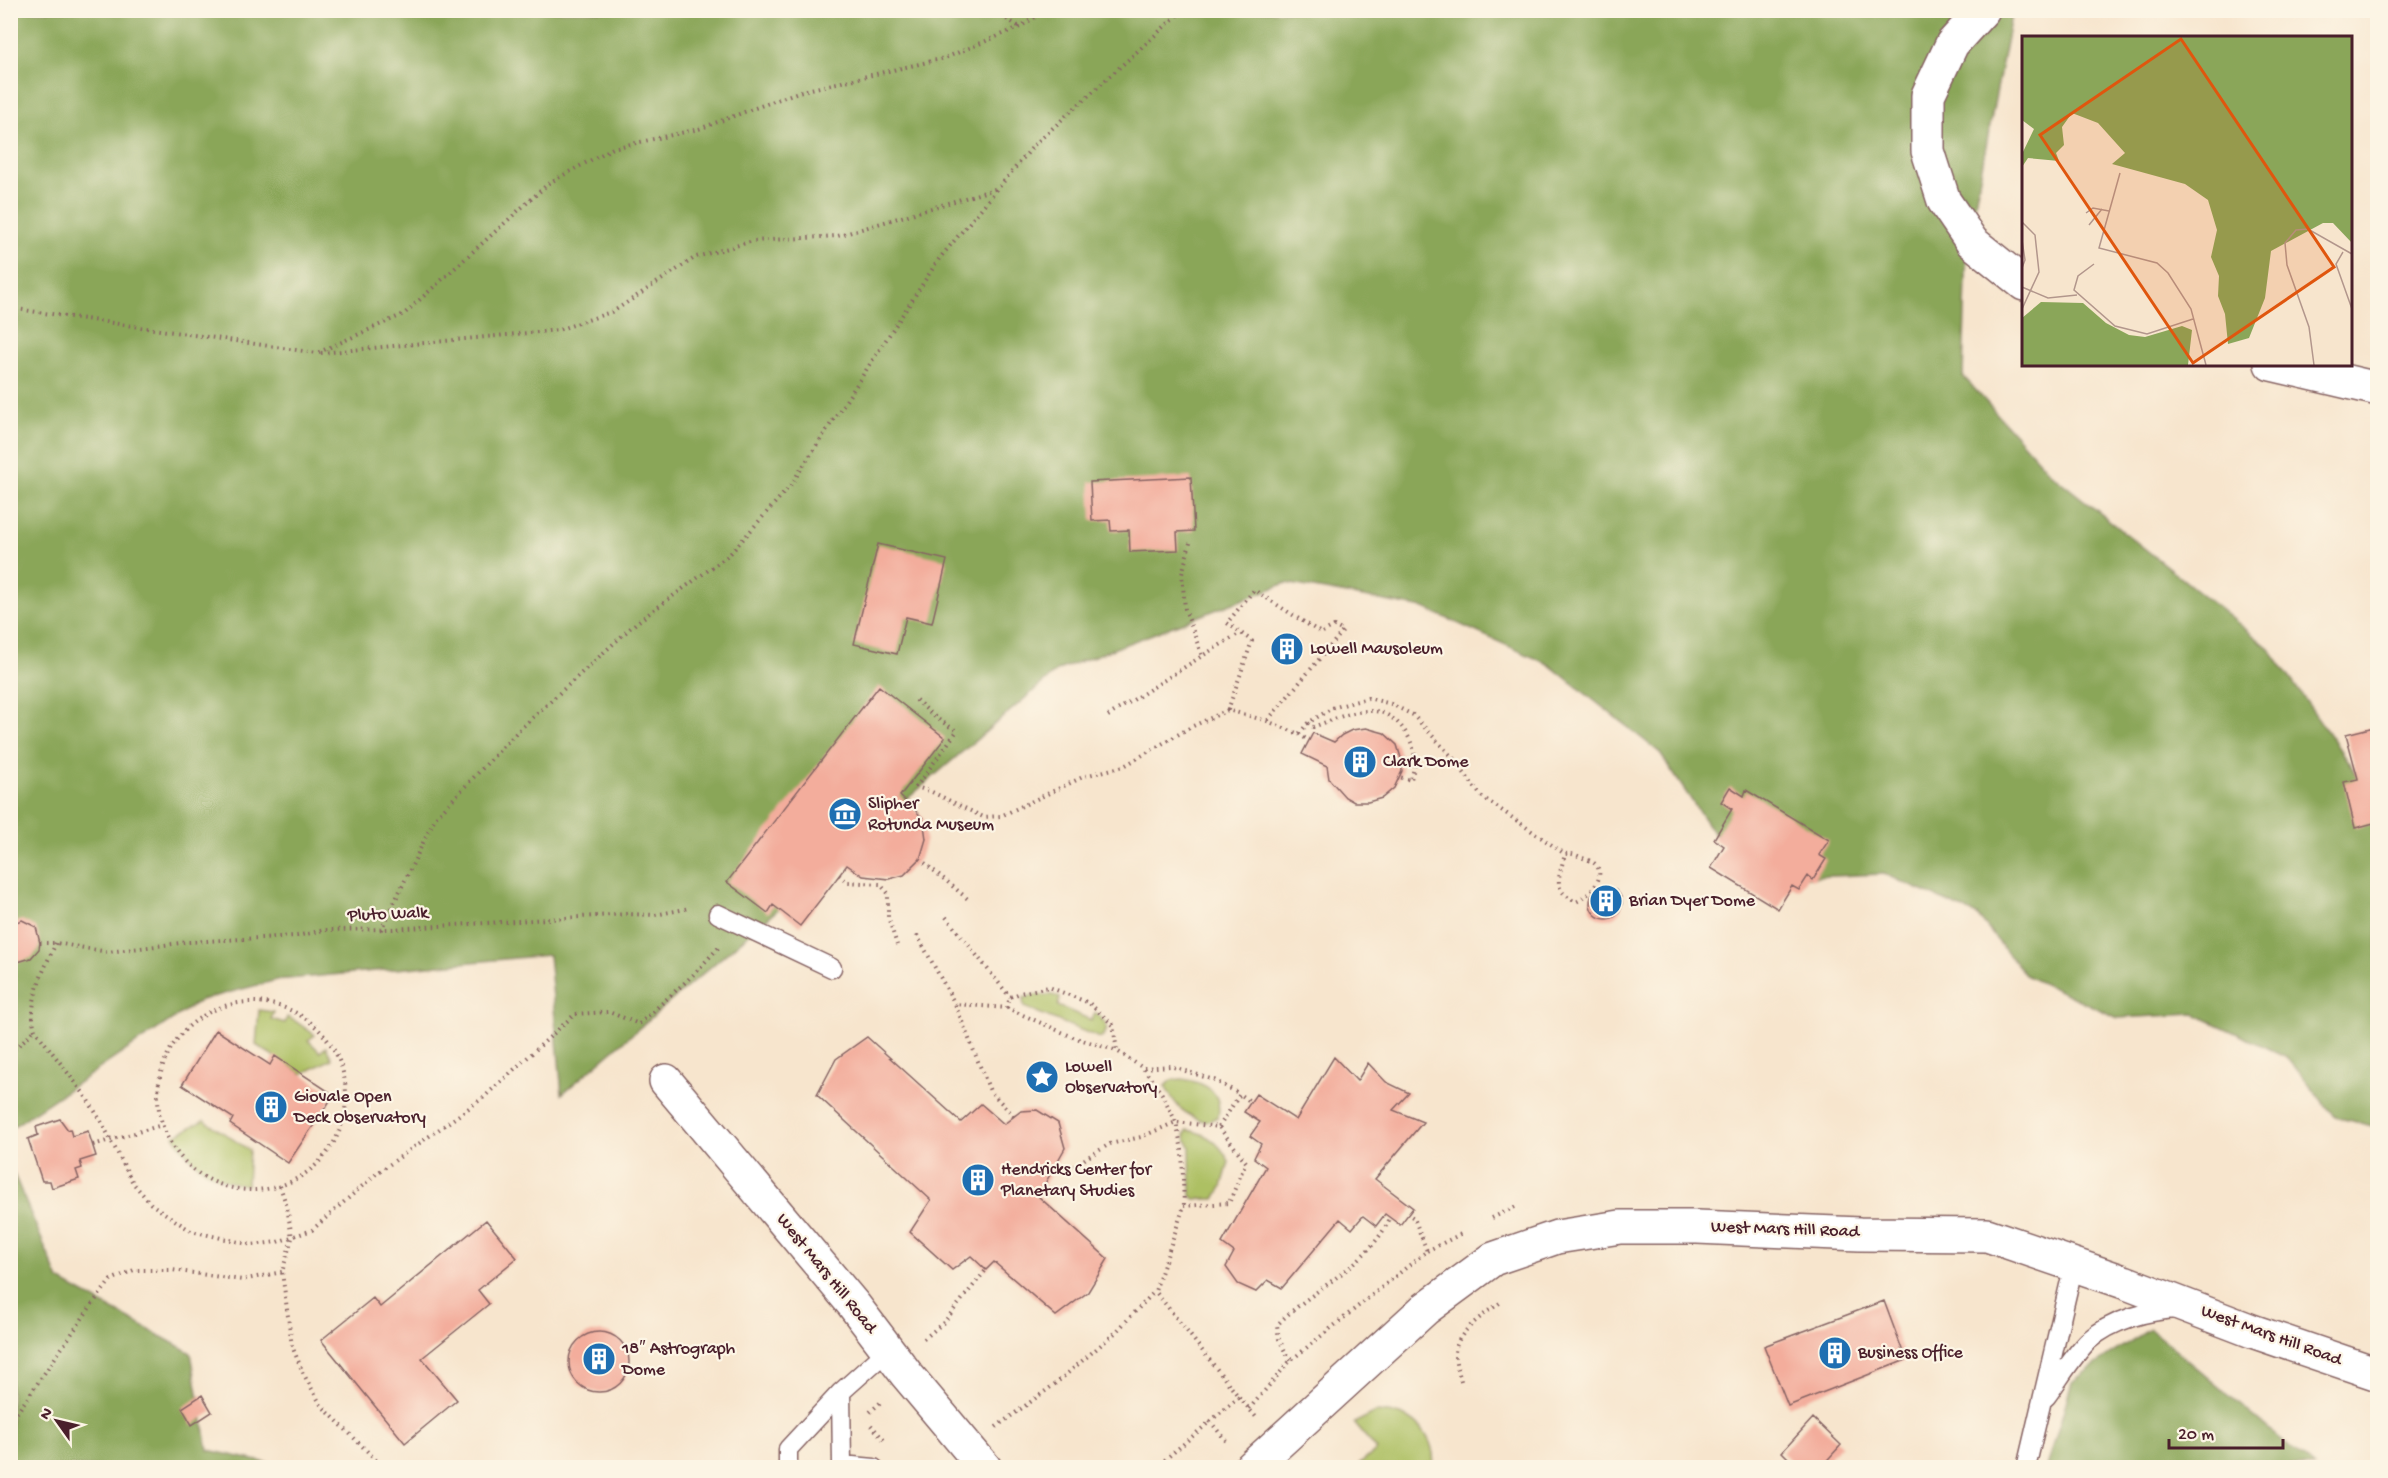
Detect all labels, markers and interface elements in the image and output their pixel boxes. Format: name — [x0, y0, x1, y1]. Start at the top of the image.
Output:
inset map — [2022, 36, 2352, 366]
building icon: Lowell Mausoleum — [1269, 631, 1305, 667]
place label: Lowell Mausoleum — [1310, 639, 1443, 660]
building icon: Clark Dome — [1342, 744, 1378, 780]
place label: Clark Dome — [1383, 752, 1469, 773]
place label: Slipher Rotunda Museum — [868, 794, 994, 836]
museum icon: Slipher Rotunda Museum — [827, 796, 863, 832]
building icon: Brian Dyer Dome — [1588, 883, 1624, 919]
place label: Brian Dyer Dome — [1628, 891, 1756, 912]
street label: Pluto Walk — [346, 903, 431, 927]
place label: Lowell Observatory — [1065, 1057, 1158, 1099]
place icon: Lowell Observatory — [1024, 1059, 1060, 1095]
place label: Giovale Open Deck Observatory — [293, 1087, 426, 1129]
building icon: Giovale Open Deck Observatory — [253, 1089, 289, 1125]
place label: Hendricks Center for Planetary Studies — [1000, 1160, 1153, 1202]
building icon: Hendricks Center for Planetary Studies — [960, 1162, 996, 1198]
street label: West Mars Hill Road — [771, 1210, 882, 1339]
street label: West Mars Hill Road — [1711, 1217, 1861, 1243]
street label: West Mars Hill Road — [2198, 1301, 2346, 1372]
building icon: Business Office — [1817, 1335, 1853, 1371]
place label: 18″ Astrograph Dome — [621, 1339, 736, 1381]
building icon: 18″ Astrograph Dome — [581, 1341, 617, 1377]
place label: Business Office — [1857, 1343, 1963, 1364]
north arrow — [27, 1391, 87, 1451]
text: N — [37, 1404, 59, 1424]
scale bar — [2169, 1412, 2283, 1450]
text: 20 m — [2178, 1425, 2214, 1446]

